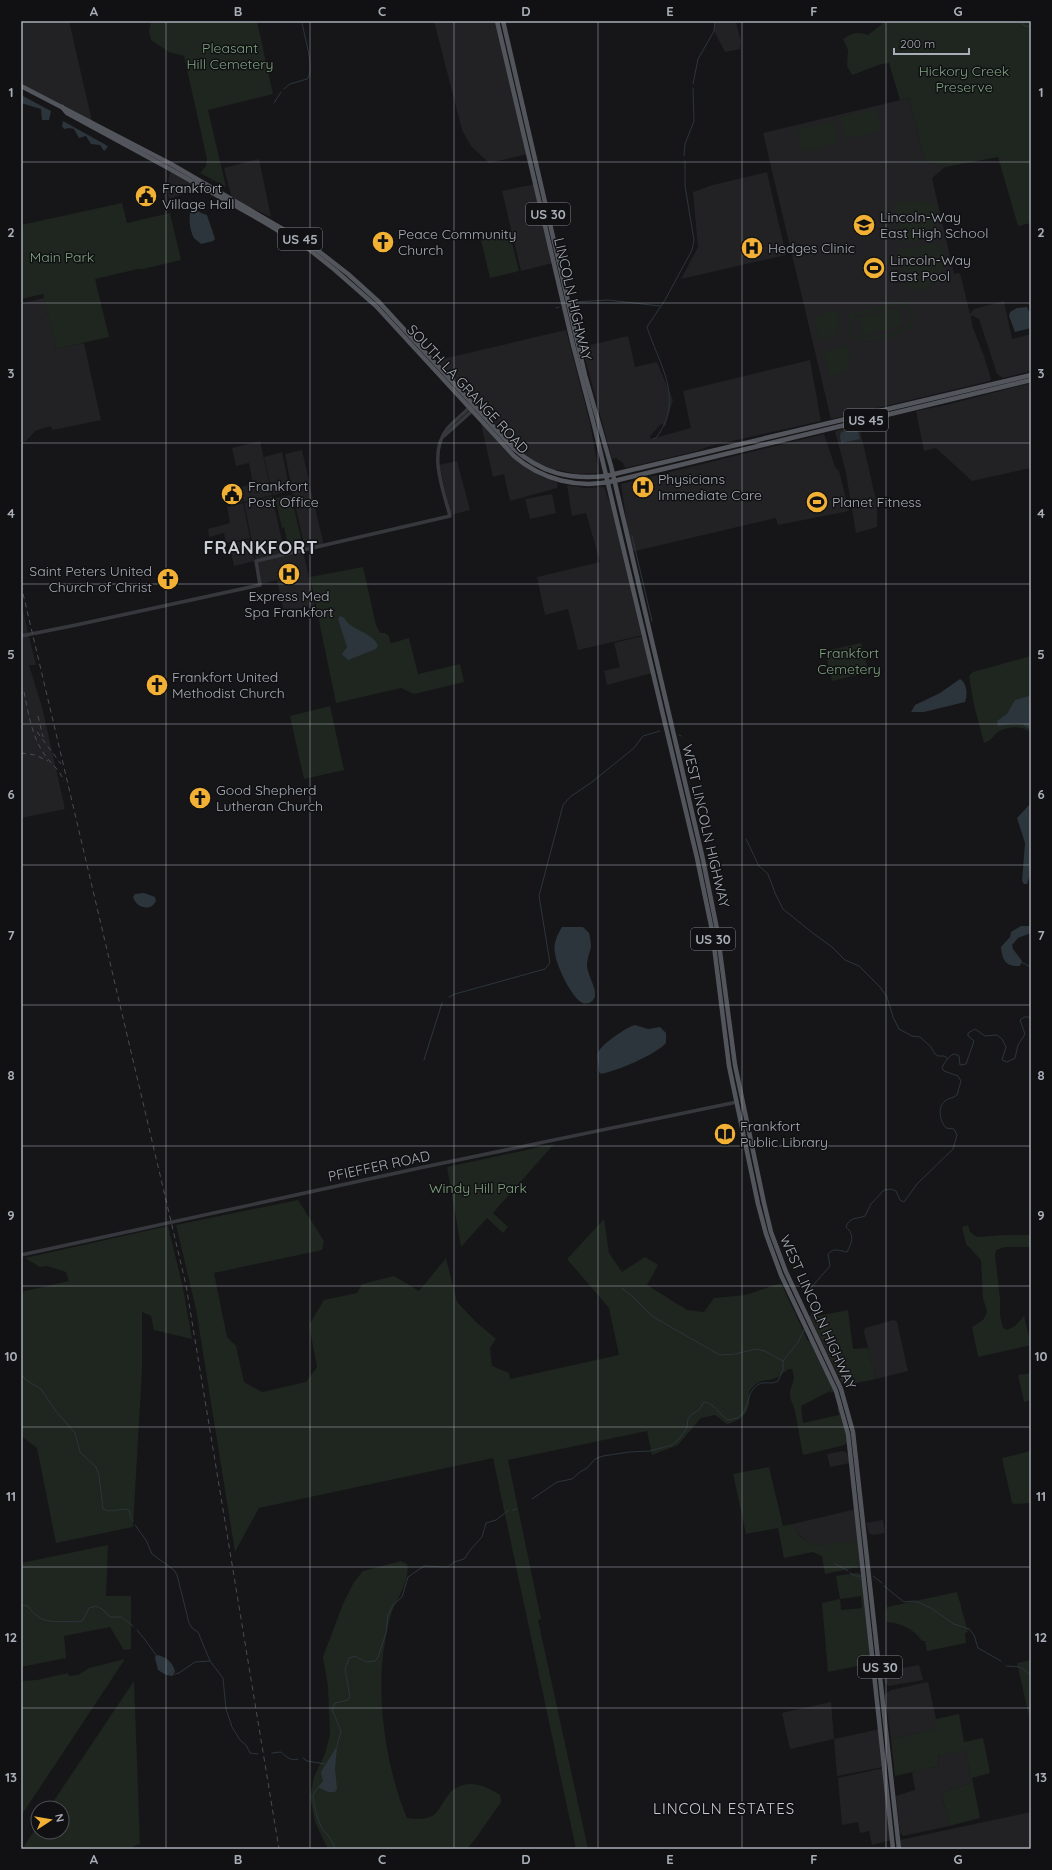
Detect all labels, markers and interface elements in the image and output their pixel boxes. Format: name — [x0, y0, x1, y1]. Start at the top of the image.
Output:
text: A — [90, 3, 99, 19]
text: B — [234, 3, 242, 19]
text: C — [378, 3, 386, 19]
text: D — [521, 3, 531, 19]
text: E — [666, 3, 674, 19]
text: F — [810, 3, 818, 19]
text: G — [953, 3, 963, 19]
scale bar — [894, 30, 969, 56]
text: 200 m — [900, 36, 935, 51]
park label: Pleasant Hill Cemetery — [187, 39, 274, 73]
park label: Hickory Creek Preserve — [919, 62, 1009, 96]
text: 1 — [8, 84, 14, 100]
text: 1 — [1038, 84, 1044, 100]
place label: Frankfort Village Hall — [162, 179, 234, 213]
public building icon: Frankfort Village Hall — [133, 183, 159, 209]
road number: US 30 — [526, 203, 570, 225]
place label: Lincoln-Way East High School — [880, 208, 988, 242]
school or university icon: Lincoln-Way East High School — [851, 212, 877, 238]
text: 2 — [7, 224, 15, 240]
text: 2 — [1037, 224, 1045, 240]
place label: Peace Community Church — [398, 225, 517, 259]
road number: US 45 — [278, 228, 322, 250]
church icon: Peace Community Church — [370, 229, 396, 255]
hospital icon: Hedges Clinic — [739, 235, 765, 261]
street label: LINCOLN HIGHWAY — [550, 236, 596, 362]
place label: Hedges Clinic — [768, 239, 855, 257]
park label: Main Park — [30, 248, 94, 266]
place label: Lincoln-Way East Pool — [890, 251, 971, 285]
sports icon: Lincoln-Way East Pool — [861, 255, 887, 281]
street label: SOUTH LA GRANGE ROAD — [403, 321, 533, 457]
text: 3 — [8, 365, 15, 381]
text: 3 — [1038, 365, 1045, 381]
road number: US 45 — [844, 409, 888, 431]
place label: Physicians Immediate Care — [658, 470, 762, 504]
hospital icon: Physicians Immediate Care — [630, 474, 656, 500]
place label: Frankfort Post Office — [248, 477, 319, 511]
public building icon: Frankfort Post Office — [219, 481, 245, 507]
sports icon: Planet Fitness — [804, 489, 830, 515]
place label: Planet Fitness — [832, 493, 921, 511]
text: 4 — [7, 505, 15, 521]
text: 4 — [1037, 505, 1045, 521]
district label: FRANKFORT — [204, 536, 318, 559]
hospital icon: Express Med Spa Frankfort — [276, 561, 302, 587]
place label: Saint Peters United Church of Christ — [29, 562, 152, 596]
church icon: Saint Peters United Church of Christ — [155, 566, 181, 592]
place label: Express Med Spa Frankfort — [245, 587, 334, 621]
park label: Frankfort Cemetery — [817, 644, 881, 678]
text: 5 — [7, 646, 15, 662]
text: 5 — [1037, 646, 1045, 662]
place label: Frankfort United Methodist Church — [172, 668, 285, 702]
church icon: Frankfort United Methodist Church — [144, 672, 170, 698]
street label: WEST LINCOLN HIGHWAY — [678, 743, 734, 910]
place label: Good Shepherd Lutheran Church — [216, 781, 323, 815]
church icon: Good Shepherd Lutheran Church — [187, 785, 213, 811]
text: 6 — [7, 786, 15, 802]
text: 6 — [1037, 786, 1045, 802]
text: 7 — [7, 927, 15, 943]
text: 7 — [1037, 927, 1045, 943]
road number: US 30 — [691, 928, 735, 950]
text: 8 — [7, 1067, 15, 1083]
text: 8 — [1037, 1067, 1045, 1083]
place label: Frankfort Public Library — [740, 1117, 828, 1151]
library icon: Frankfort Public Library — [712, 1121, 738, 1147]
street label: PFIEFFER ROAD — [326, 1146, 432, 1186]
park label: Windy Hill Park — [429, 1179, 527, 1197]
text: 9 — [7, 1207, 15, 1223]
text: 9 — [1037, 1207, 1045, 1223]
street label: WEST LINCOLN HIGHWAY — [776, 1232, 860, 1392]
text: 10 — [4, 1348, 18, 1364]
text: 10 — [1034, 1348, 1048, 1364]
text: 11 — [6, 1488, 16, 1504]
text: 11 — [1036, 1488, 1046, 1504]
text: 12 — [5, 1629, 17, 1645]
text: 12 — [1035, 1629, 1047, 1645]
road number: US 30 — [858, 1656, 902, 1678]
text: 13 — [5, 1769, 17, 1785]
text: 13 — [1035, 1769, 1047, 1785]
district label: LINCOLN ESTATES — [653, 1799, 795, 1818]
north arrow — [30, 1800, 70, 1840]
text: N — [52, 1813, 67, 1823]
text: A — [90, 1851, 99, 1867]
text: B — [234, 1851, 242, 1867]
text: C — [378, 1851, 386, 1867]
text: D — [521, 1851, 531, 1867]
text: E — [666, 1851, 674, 1867]
text: F — [810, 1851, 818, 1867]
text: G — [953, 1851, 963, 1867]

